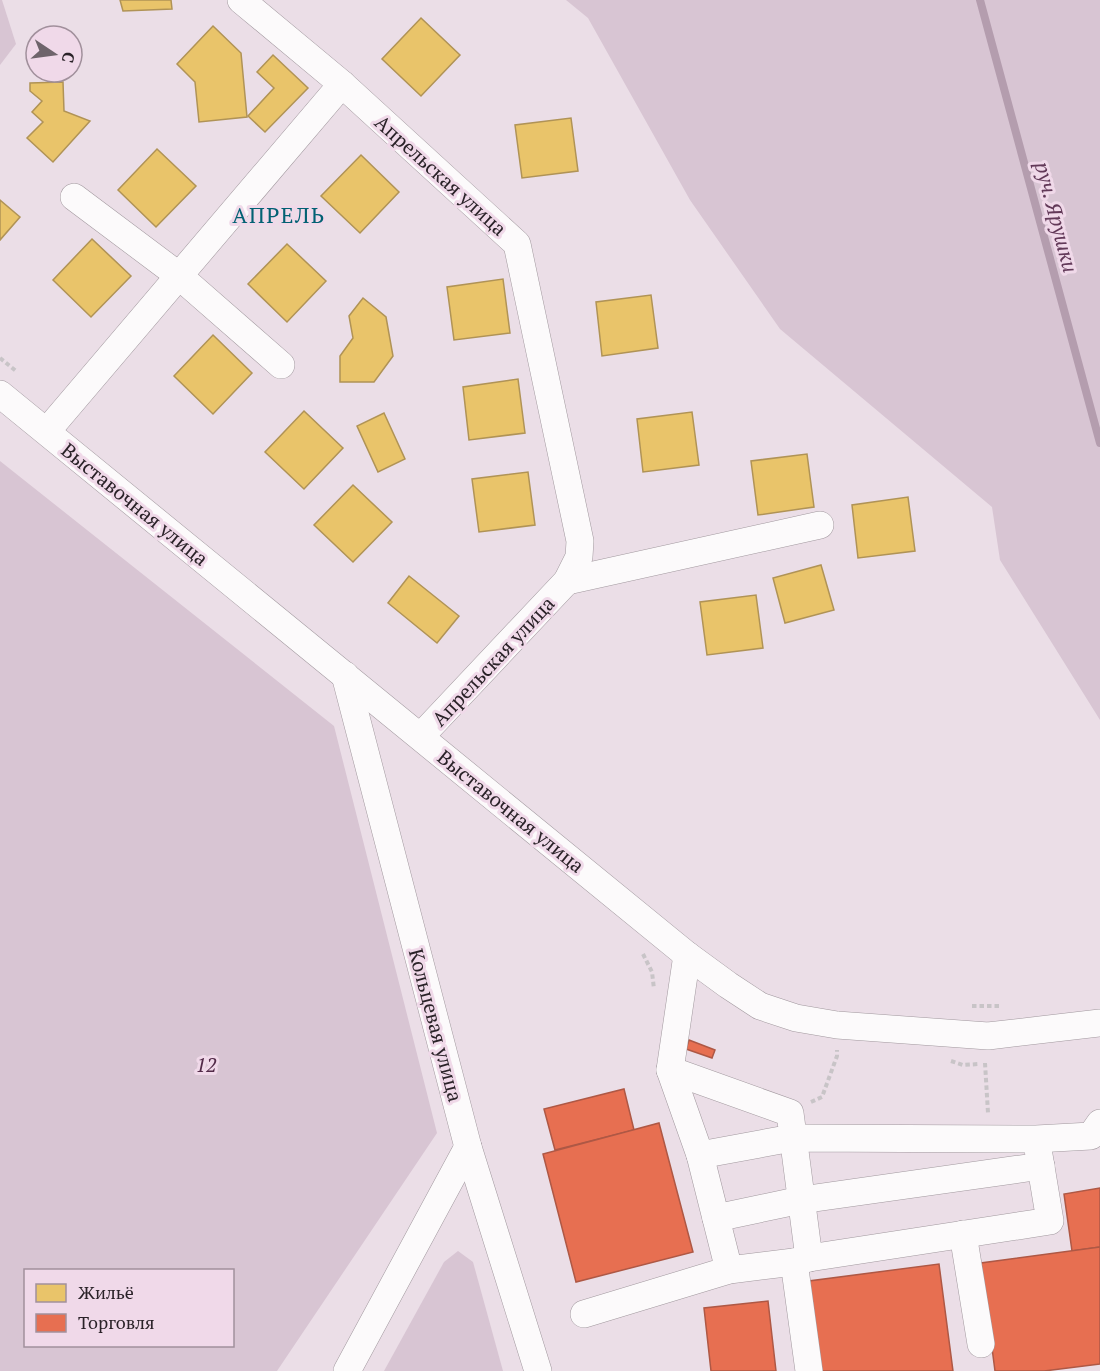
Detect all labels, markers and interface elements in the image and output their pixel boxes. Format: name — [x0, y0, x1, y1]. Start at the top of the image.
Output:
north arrow — [24, 24, 84, 84]
text: С — [57, 50, 81, 65]
street label: Апрельская улица — [369, 109, 513, 241]
water label: руч. Ярушки — [1029, 158, 1085, 276]
district label: АПРЕЛЬ — [232, 200, 326, 229]
street label: Выставочная улица — [56, 436, 214, 572]
street label: Апрельская улица — [426, 590, 560, 732]
street label: Выставочная улица — [432, 743, 590, 879]
street label: Кольцевая улица — [403, 945, 469, 1105]
park label: 12 — [196, 1051, 217, 1078]
legend — [24, 1269, 234, 1347]
text: Жильё — [78, 1280, 134, 1304]
text: Торговля — [78, 1310, 155, 1334]

